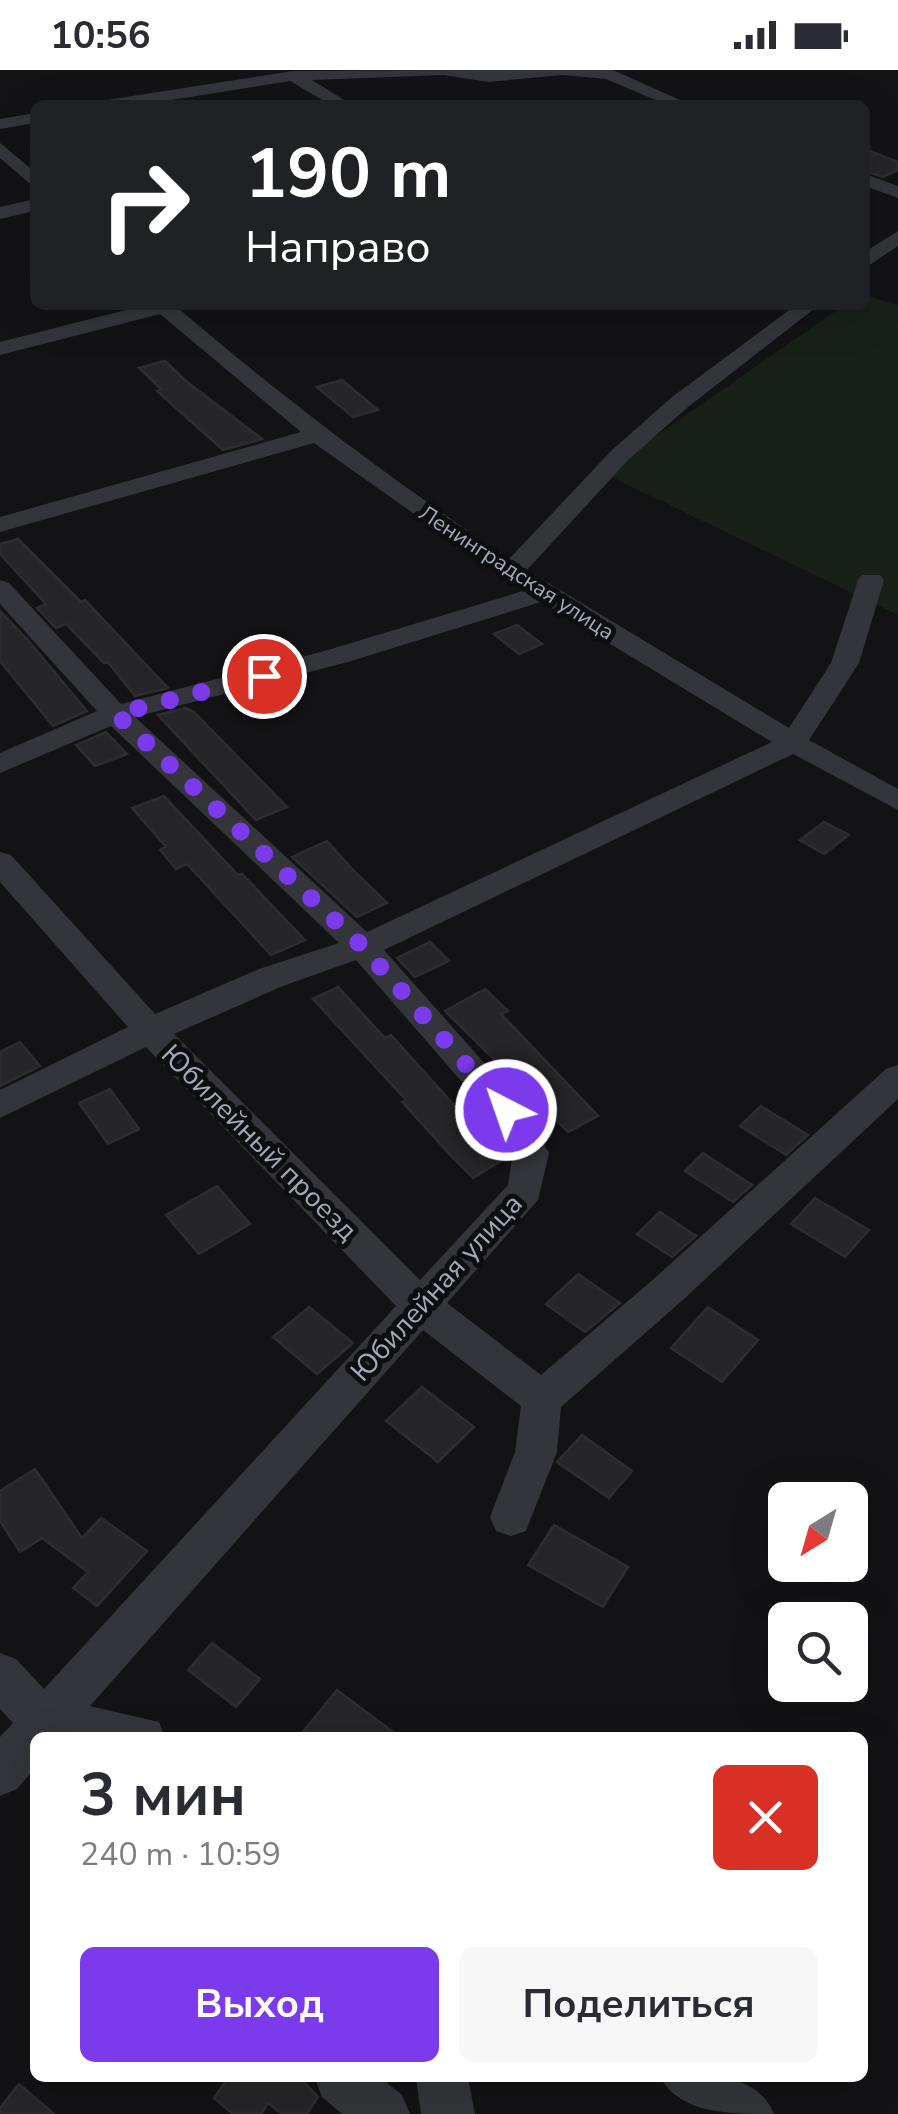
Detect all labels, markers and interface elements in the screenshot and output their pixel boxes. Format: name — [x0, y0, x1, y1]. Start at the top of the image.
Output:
text: 10:56 — [50, 10, 151, 61]
text: 190 m — [245, 126, 451, 222]
icon: right — [80, 140, 210, 270]
text: Направо — [245, 217, 431, 278]
street label: Ленинградская улица — [413, 498, 620, 647]
pin — [222, 634, 307, 719]
icon: arrive — [237, 649, 292, 704]
street label: Юбилейный проезд — [153, 1036, 366, 1249]
position arrow — [454, 1058, 558, 1162]
street label: Юбилейная улица — [342, 1186, 531, 1390]
north arrow — [768, 1482, 868, 1582]
map controls — [768, 1482, 868, 1702]
button: search — [768, 1602, 868, 1702]
text: 3 мин — [80, 1754, 246, 1836]
button: close — [713, 1765, 818, 1870]
text: 240 m · 10:59 — [80, 1833, 281, 1876]
button: Выход — [80, 1947, 439, 2062]
button: Поделиться — [459, 1947, 818, 2062]

